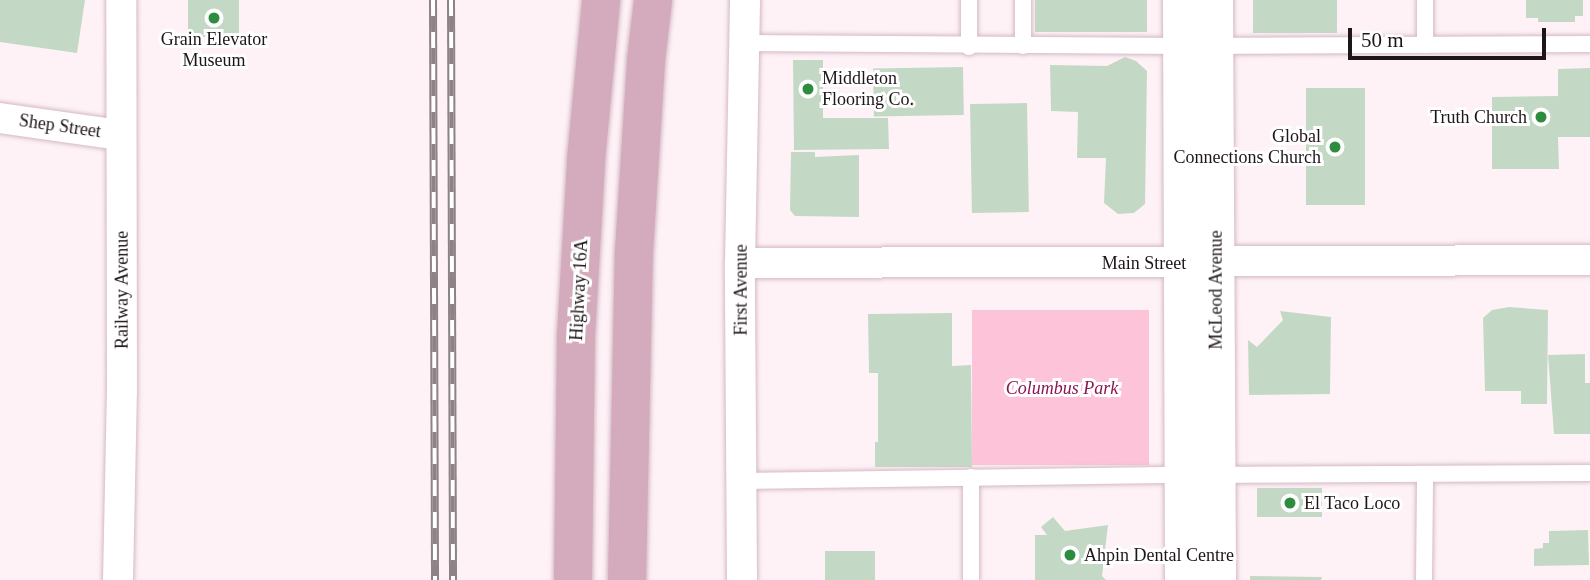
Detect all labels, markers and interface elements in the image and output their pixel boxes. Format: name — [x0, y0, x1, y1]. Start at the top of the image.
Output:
marker: Grain Elevator Museum — [206, 10, 222, 26]
scale bar — [1352, 14, 1550, 58]
text: 50 m — [1361, 28, 1404, 52]
place label: Grain Elevator Museum — [161, 29, 267, 72]
place label: Middleton Flooring Co. — [822, 68, 914, 110]
marker: Middleton Flooring Co. — [800, 81, 816, 97]
place label: Truth Church — [1430, 106, 1527, 128]
marker: Truth Church — [1533, 109, 1549, 125]
street label: Shep Street — [18, 110, 102, 142]
place label: Global Connections Church — [1174, 126, 1321, 168]
marker: Global Connections Church — [1327, 139, 1343, 155]
street label: Railway Avenue — [111, 230, 133, 350]
street label: McLeod Avenue — [1205, 230, 1227, 350]
street label: Highway 16A — [566, 239, 592, 341]
street label: First Avenue — [730, 244, 752, 336]
street label: Main Street — [1102, 252, 1186, 274]
park label: Columbus Park — [1006, 377, 1118, 399]
place label: El Taco Loco — [1304, 492, 1401, 514]
marker: El Taco Loco — [1282, 495, 1298, 511]
place label: Ahpin Dental Centre — [1084, 544, 1234, 566]
marker: Ahpin Dental Centre — [1062, 547, 1078, 563]

